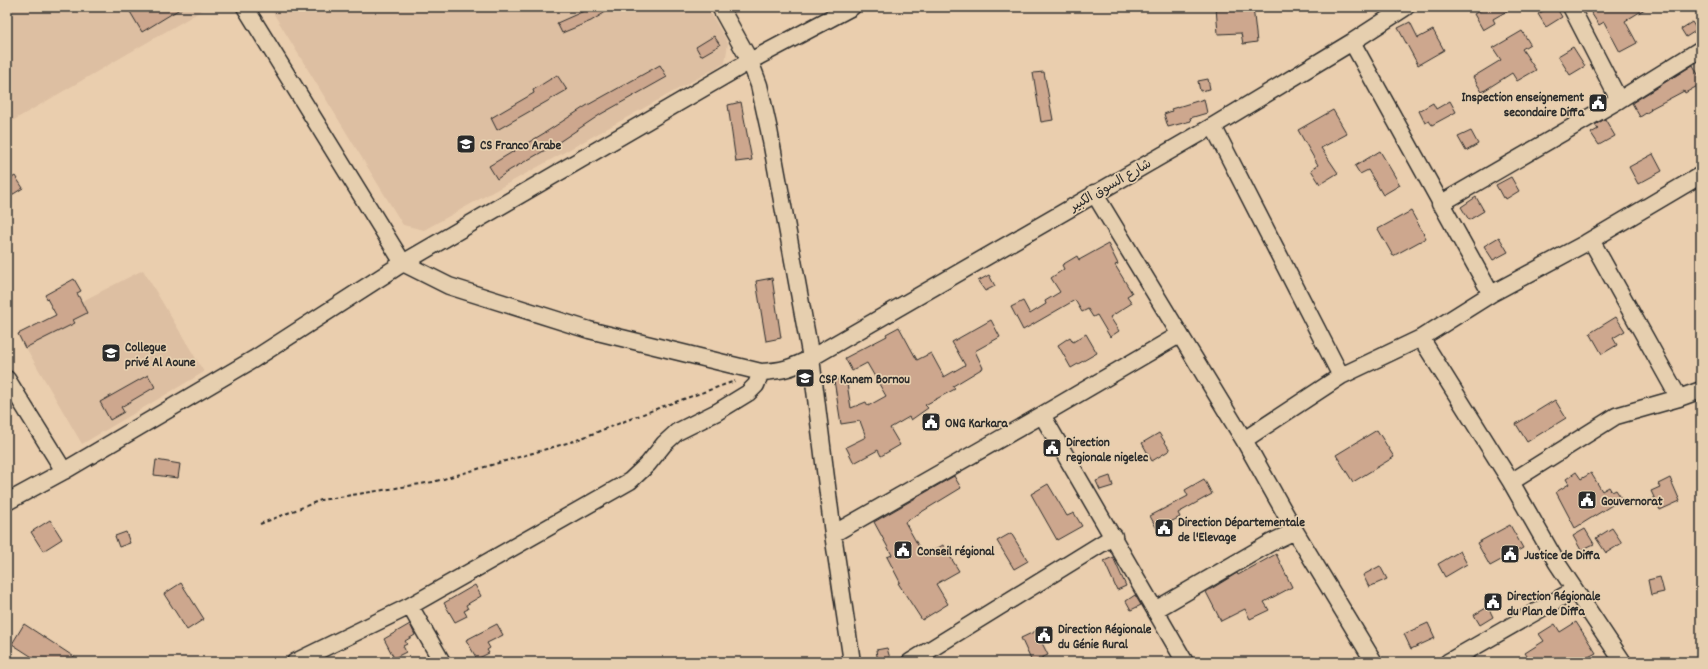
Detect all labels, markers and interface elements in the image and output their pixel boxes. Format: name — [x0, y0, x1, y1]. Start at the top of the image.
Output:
place label: Inspection enseignement secondaire Diffa — [1461, 89, 1585, 123]
public building icon: Inspection enseignement secondaire Diffa — [1587, 92, 1609, 114]
school or university icon: CS Franco Arabe — [455, 133, 477, 155]
place label: CS Franco Arabe — [480, 137, 561, 156]
street label: شارع السوق الكبير — [1066, 155, 1155, 218]
place label: Collegue privé Al Aoune — [125, 339, 196, 373]
school or university icon: Collegue privé Al Aoune — [100, 342, 122, 364]
school or university icon: CSP Kanem Bornou — [794, 367, 816, 389]
place label: CSP Kanem Bornou — [819, 371, 910, 390]
public building icon: ONG Karkara — [920, 411, 942, 433]
place label: ONG Karkara — [945, 415, 1009, 434]
place label: Direction regionale nigelec — [1066, 434, 1148, 468]
public building icon: Direction regionale nigelec — [1041, 437, 1063, 459]
public building icon: Gouvernorat — [1576, 489, 1598, 511]
place label: Gouvernorat — [1601, 493, 1663, 512]
place label: Direction Départementale de l'Elevage — [1178, 514, 1305, 548]
public building icon: Direction Départementale de l'Elevage — [1153, 517, 1175, 539]
public building icon: Conseil régional — [892, 539, 914, 561]
place label: Conseil régional — [917, 543, 995, 562]
public building icon: Justice de Diffa — [1499, 543, 1521, 565]
place label: Justice de Diffa — [1524, 547, 1601, 566]
place label: Direction Régionale du Plan de Diffa — [1507, 588, 1601, 622]
public building icon: Direction Régionale du Plan de Diffa — [1482, 591, 1504, 613]
place label: Direction Régionale du Génie Rural — [1058, 621, 1152, 655]
public building icon: Direction Régionale du Génie Rural — [1033, 624, 1055, 646]

